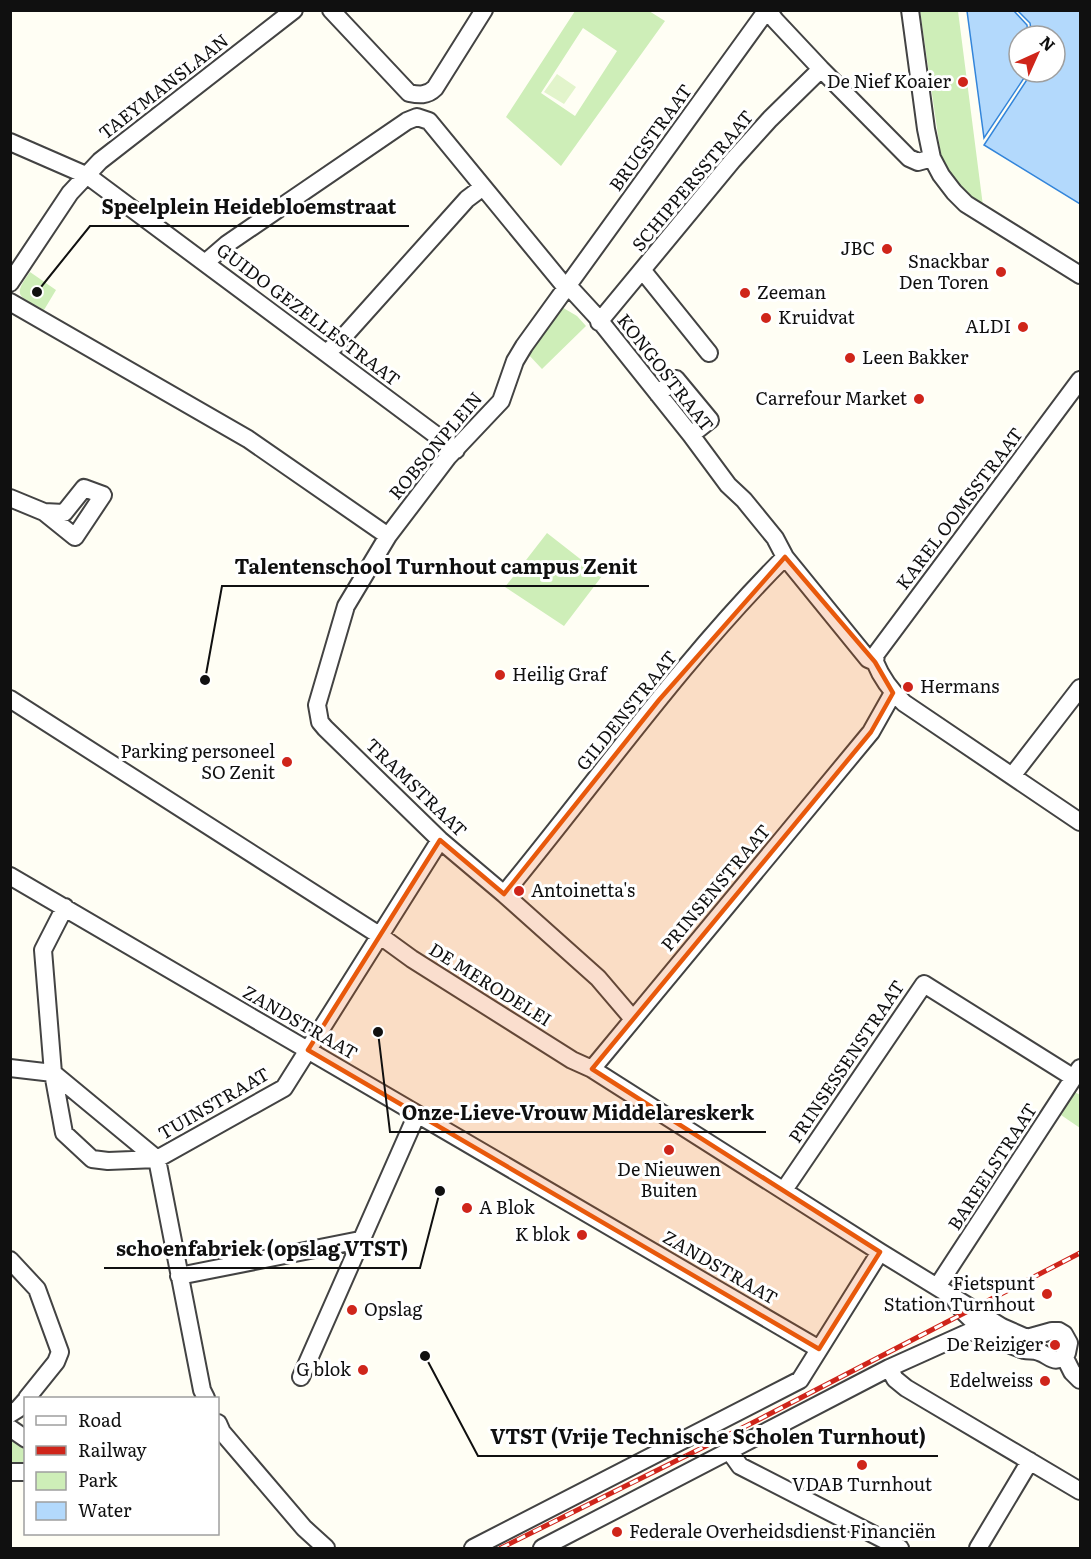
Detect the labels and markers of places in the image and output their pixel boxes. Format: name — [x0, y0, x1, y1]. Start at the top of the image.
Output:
place label: De Nief Koaier — [827, 67, 951, 94]
marker: De Nief Koaier — [956, 75, 970, 89]
callout: Speelplein Heidebloemstraat — [90, 188, 409, 226]
place label: JBC — [841, 234, 875, 261]
marker: JBC — [880, 242, 894, 256]
place label: Snackbar Den Toren — [899, 247, 989, 295]
marker: Snackbar Den Toren — [994, 265, 1008, 279]
place label: Zeeman — [757, 278, 826, 305]
marker: Zeeman — [738, 286, 752, 300]
place label: Kruidvat — [778, 303, 855, 330]
marker: Kruidvat — [759, 311, 773, 325]
place label: ALDI — [965, 312, 1011, 339]
marker: ALDI — [1016, 320, 1030, 334]
place label: Leen Bakker — [862, 343, 969, 370]
marker: Leen Bakker — [843, 351, 857, 365]
place label: Carrefour Market — [756, 384, 908, 411]
marker: Carrefour Market — [912, 392, 926, 406]
callout: Talentenschool Turnhout campus Zenit — [222, 548, 649, 586]
place label: Heilig Graf — [512, 660, 609, 687]
marker: Heilig Graf — [493, 668, 507, 682]
place label: Hermans — [920, 672, 999, 699]
marker: Hermans — [901, 680, 915, 694]
place label: Parking personeel SO Zenit — [120, 737, 276, 785]
marker: Parking personeel SO Zenit — [280, 755, 294, 769]
place label: Antoinetta's — [531, 876, 635, 903]
marker: Antoinetta's — [512, 884, 526, 898]
callout: Onze-Lieve-Vrouw Middelareskerk — [390, 1094, 766, 1132]
marker: De Nieuwen Buiten — [662, 1143, 676, 1157]
place label: De Nieuwen Buiten — [617, 1155, 721, 1203]
place label: A Blok — [479, 1193, 536, 1220]
marker: A Blok — [460, 1201, 474, 1215]
place label: K blok — [515, 1220, 571, 1247]
marker: K blok — [575, 1228, 589, 1242]
callout: schoenfabriek (opslag VTST) — [104, 1230, 420, 1268]
place label: Fietspunt Station Turnhout — [884, 1269, 1036, 1317]
marker: Fietspunt Station Turnhout — [1040, 1287, 1054, 1301]
place label: Opslag — [364, 1295, 423, 1322]
marker: Opslag — [345, 1303, 359, 1317]
place label: De Reiziger — [946, 1330, 1043, 1357]
marker: De Reiziger — [1048, 1338, 1062, 1352]
place label: G blok — [296, 1355, 352, 1382]
marker: G blok — [356, 1363, 370, 1377]
place label: Edelweiss — [949, 1366, 1033, 1393]
marker: Edelweiss — [1038, 1374, 1052, 1388]
callout: VTST (Vrije Technische Scholen Turnhout) — [478, 1418, 938, 1456]
marker: VDAB Turnhout — [855, 1458, 869, 1472]
place label: VDAB Turnhout — [792, 1470, 933, 1497]
place label: Federale Overheidsdienst Financiën — [629, 1517, 936, 1544]
marker: Federale Overheidsdienst Financiën — [610, 1525, 624, 1539]

